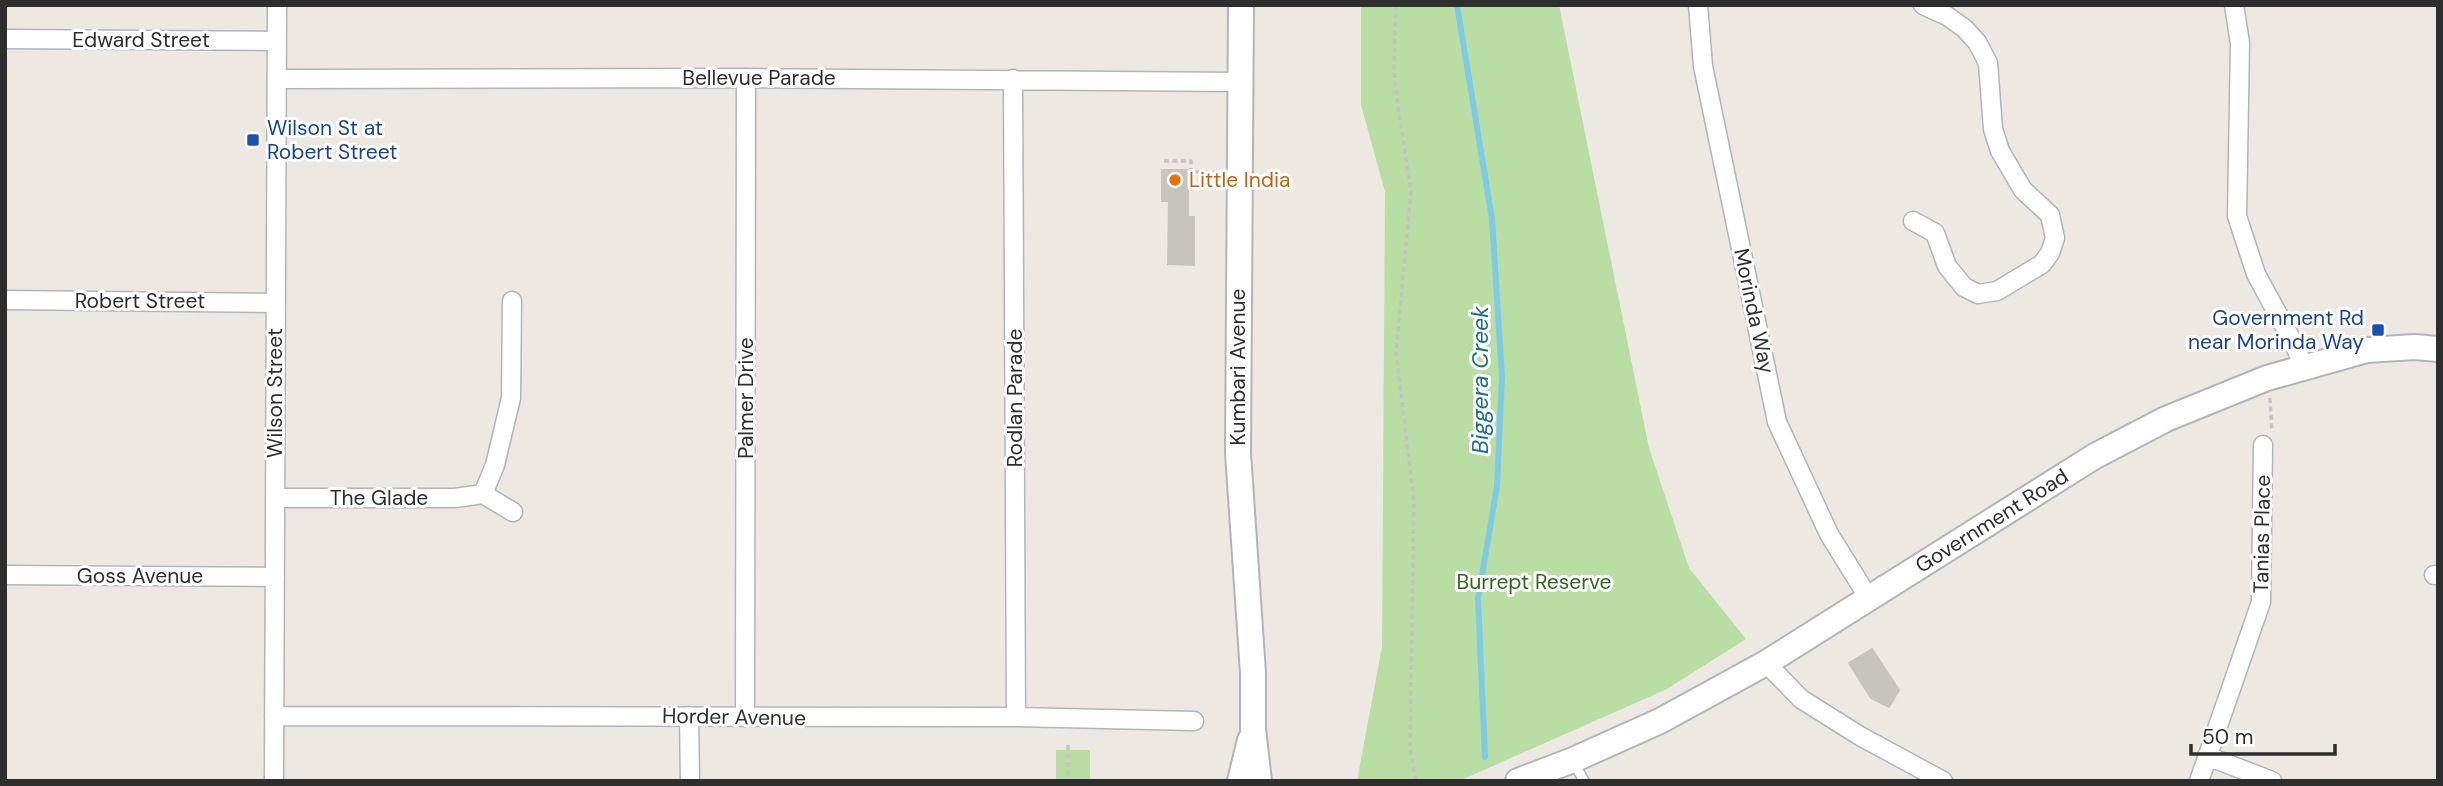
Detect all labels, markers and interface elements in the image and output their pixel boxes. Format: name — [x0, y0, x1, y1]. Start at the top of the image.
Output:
street label: Edward Street — [72, 26, 210, 54]
street label: Bellevue Parade — [682, 64, 836, 92]
place label: Wilson St at Robert Street — [267, 114, 397, 166]
marker: Wilson St at Robert Street — [245, 132, 261, 148]
place label: Little India — [1189, 166, 1290, 194]
marker: Little India — [1167, 172, 1183, 188]
street label: Morinda Way — [1727, 246, 1781, 376]
street label: Robert Street — [75, 287, 205, 315]
street label: Kumbari Avenue — [1224, 288, 1252, 445]
place label: Government Rd near Morinda Way — [2188, 304, 2364, 356]
water label: Biggera Creek — [1465, 306, 1495, 454]
marker: Government Rd near Morinda Way — [2370, 322, 2386, 338]
street label: Wilson Street — [261, 328, 289, 458]
street label: Rodlan Parade — [1001, 329, 1029, 467]
street label: Palmer Drive — [732, 337, 760, 459]
street label: Government Road — [1910, 462, 2074, 579]
street label: Tanias Place — [2247, 474, 2277, 594]
street label: The Glade — [330, 484, 428, 512]
street label: Goss Avenue — [77, 562, 203, 590]
park label: Burrept Reserve — [1457, 568, 1611, 596]
street label: Horder Avenue — [662, 702, 806, 732]
scale bar — [2191, 712, 2334, 756]
text: 50 m — [2202, 723, 2253, 751]

